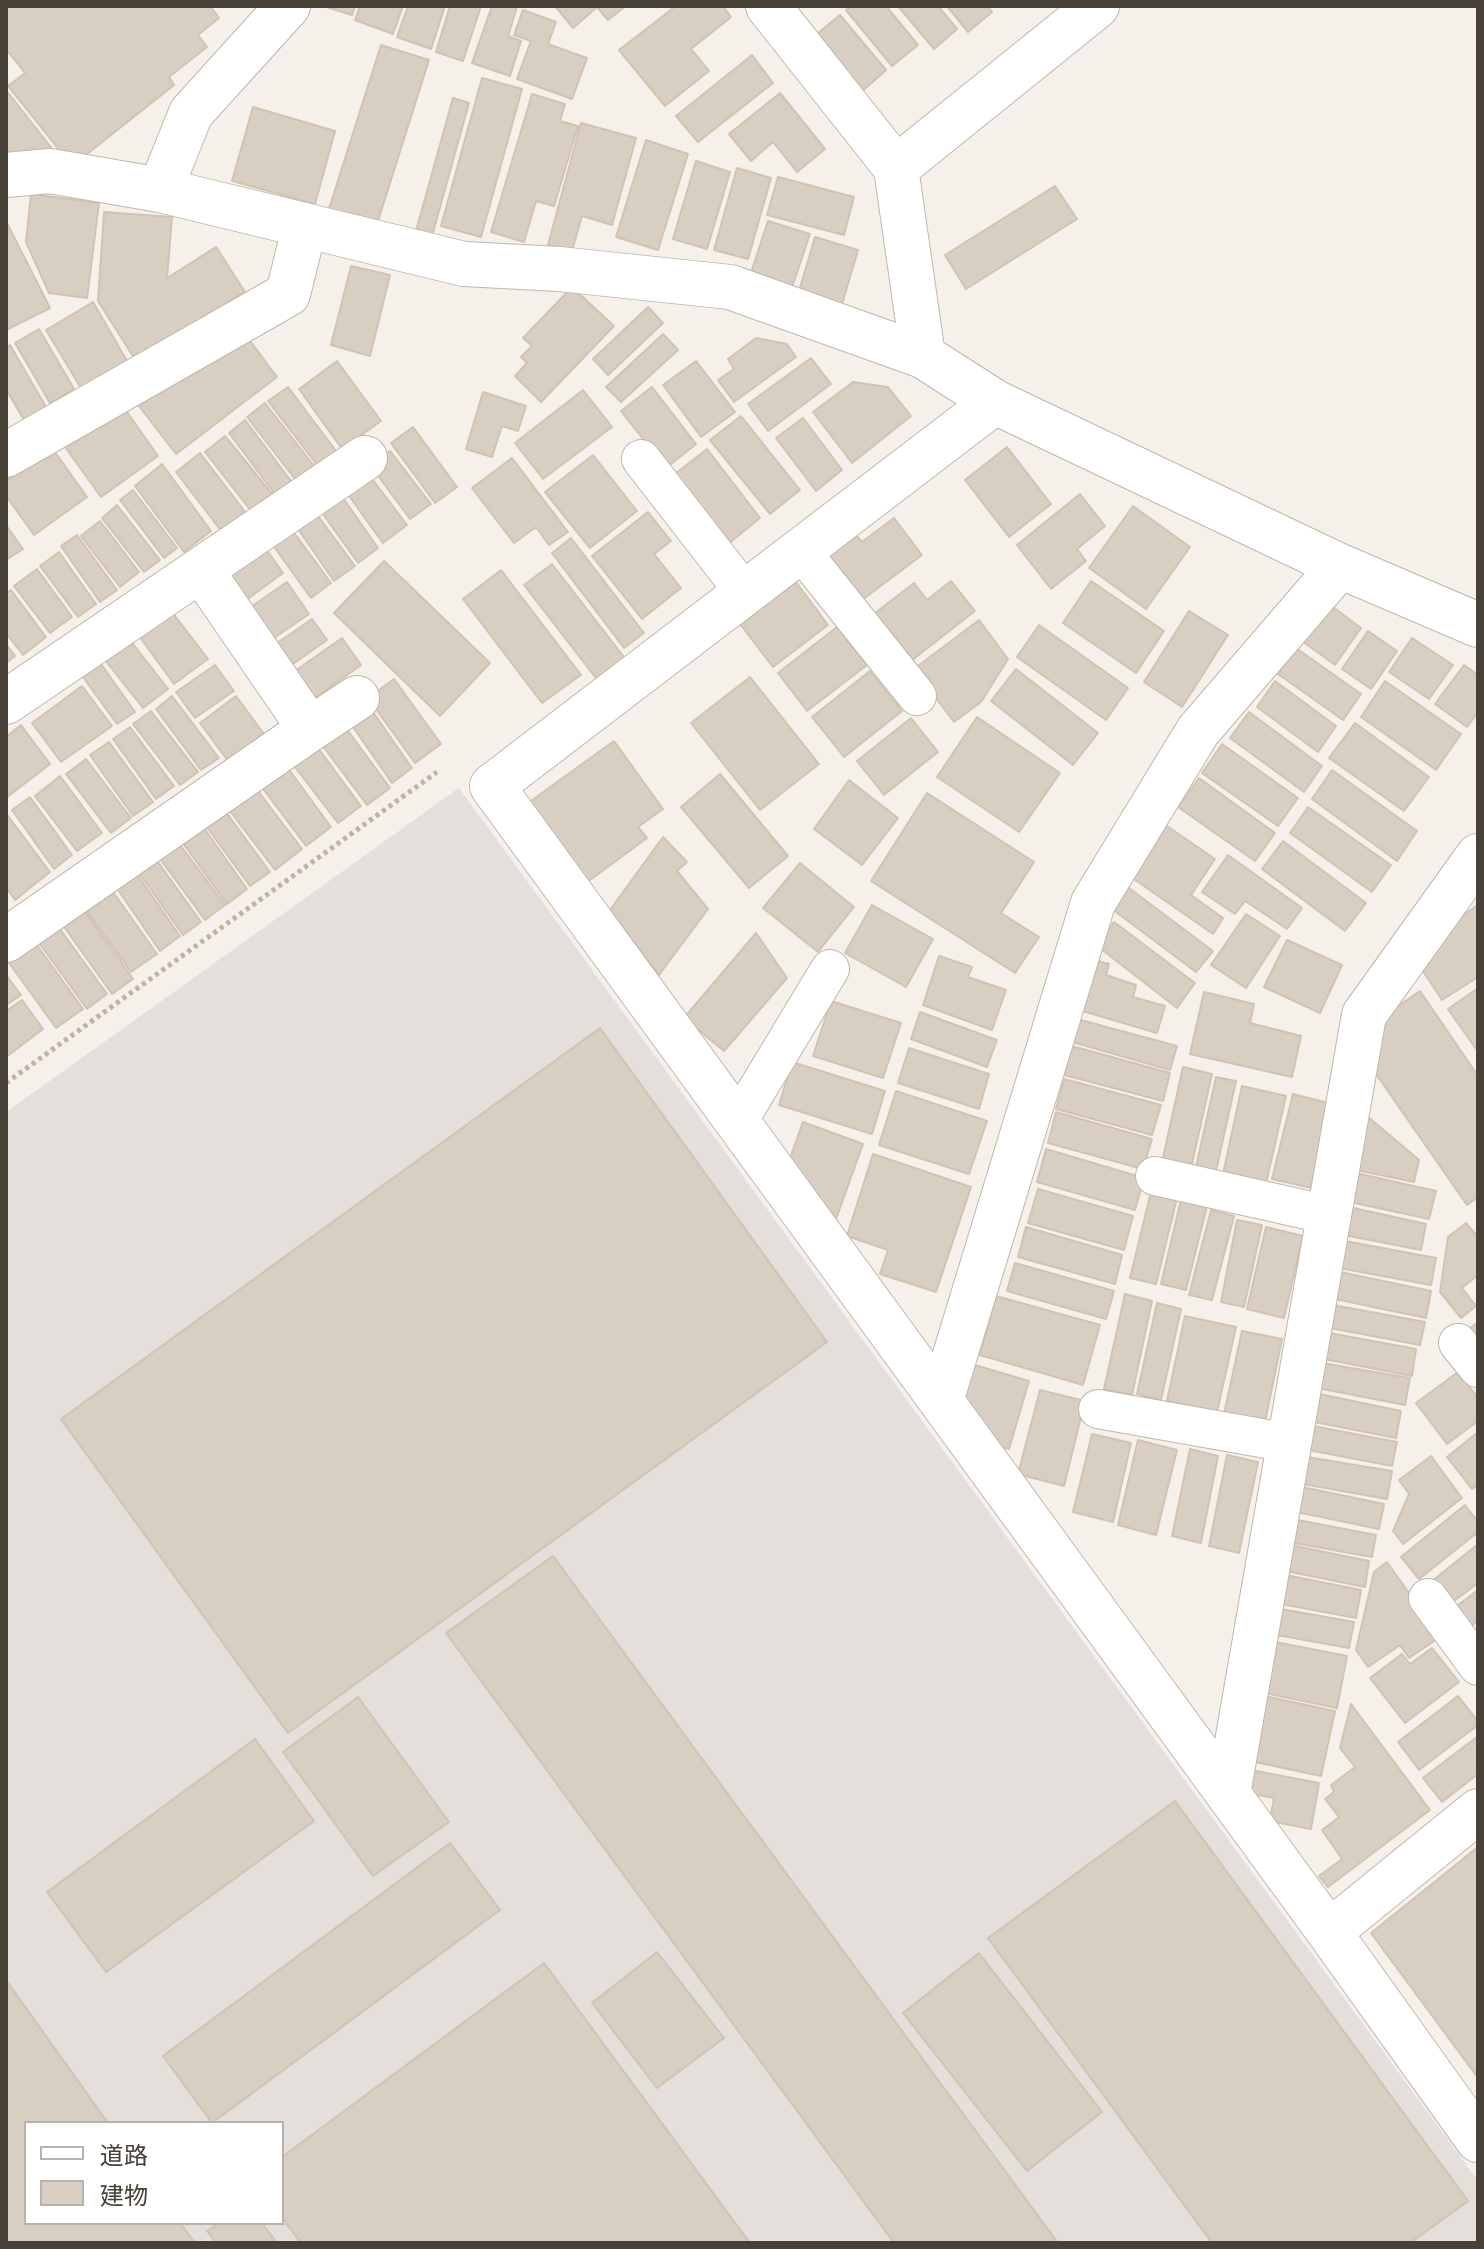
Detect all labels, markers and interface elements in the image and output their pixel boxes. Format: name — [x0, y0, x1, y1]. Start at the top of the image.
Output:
legend — [24, 2121, 284, 2225]
text: 道路 — [100, 2142, 148, 2169]
text: 建物 — [100, 2182, 148, 2209]

